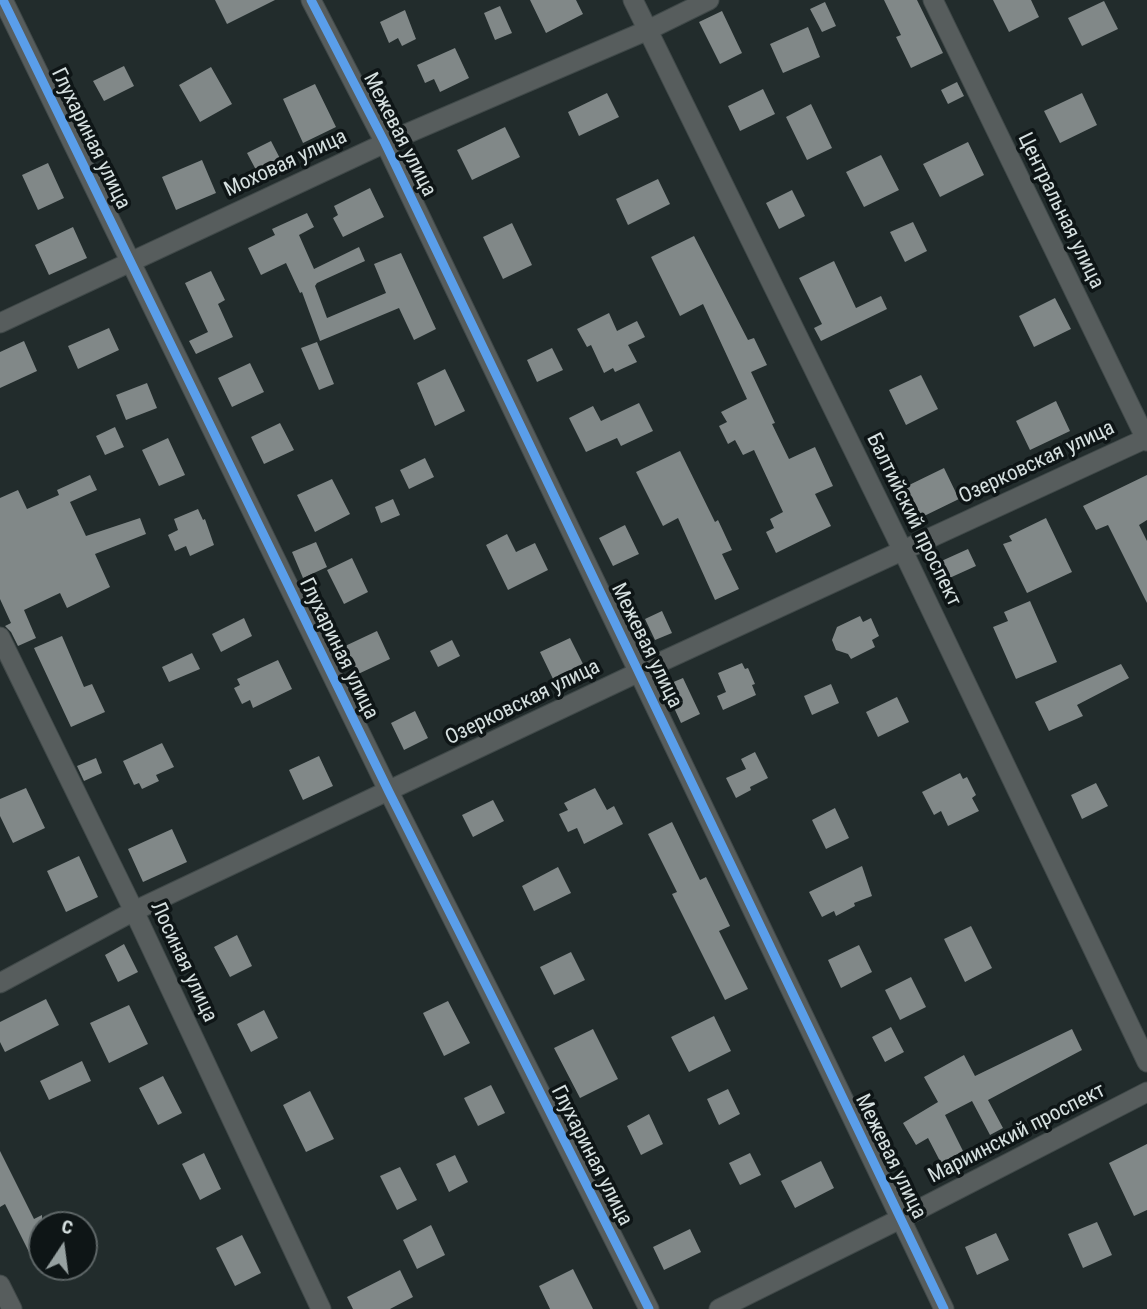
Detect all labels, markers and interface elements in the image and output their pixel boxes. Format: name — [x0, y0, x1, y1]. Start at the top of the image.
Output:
street label: Глухариная улица — [45, 64, 135, 214]
street label: Межевая улица — [357, 69, 441, 201]
street label: Моховая улица — [221, 125, 351, 203]
street label: Центральная улица — [1011, 129, 1109, 293]
street label: Озерковская улица — [955, 416, 1119, 510]
street label: Балтийский проспект — [860, 429, 966, 611]
street label: Глухариная улица — [293, 574, 383, 724]
street label: Межевая улица — [605, 580, 687, 712]
street label: Озерковская улица — [442, 655, 604, 751]
street label: Лосиная улица — [144, 898, 222, 1026]
street label: Мариинский проспект — [924, 1078, 1110, 1190]
street label: Глухариная улица — [545, 1082, 637, 1230]
street label: Межевая улица — [849, 1091, 931, 1223]
north arrow — [28, 1211, 98, 1281]
text: С — [60, 1215, 75, 1239]

